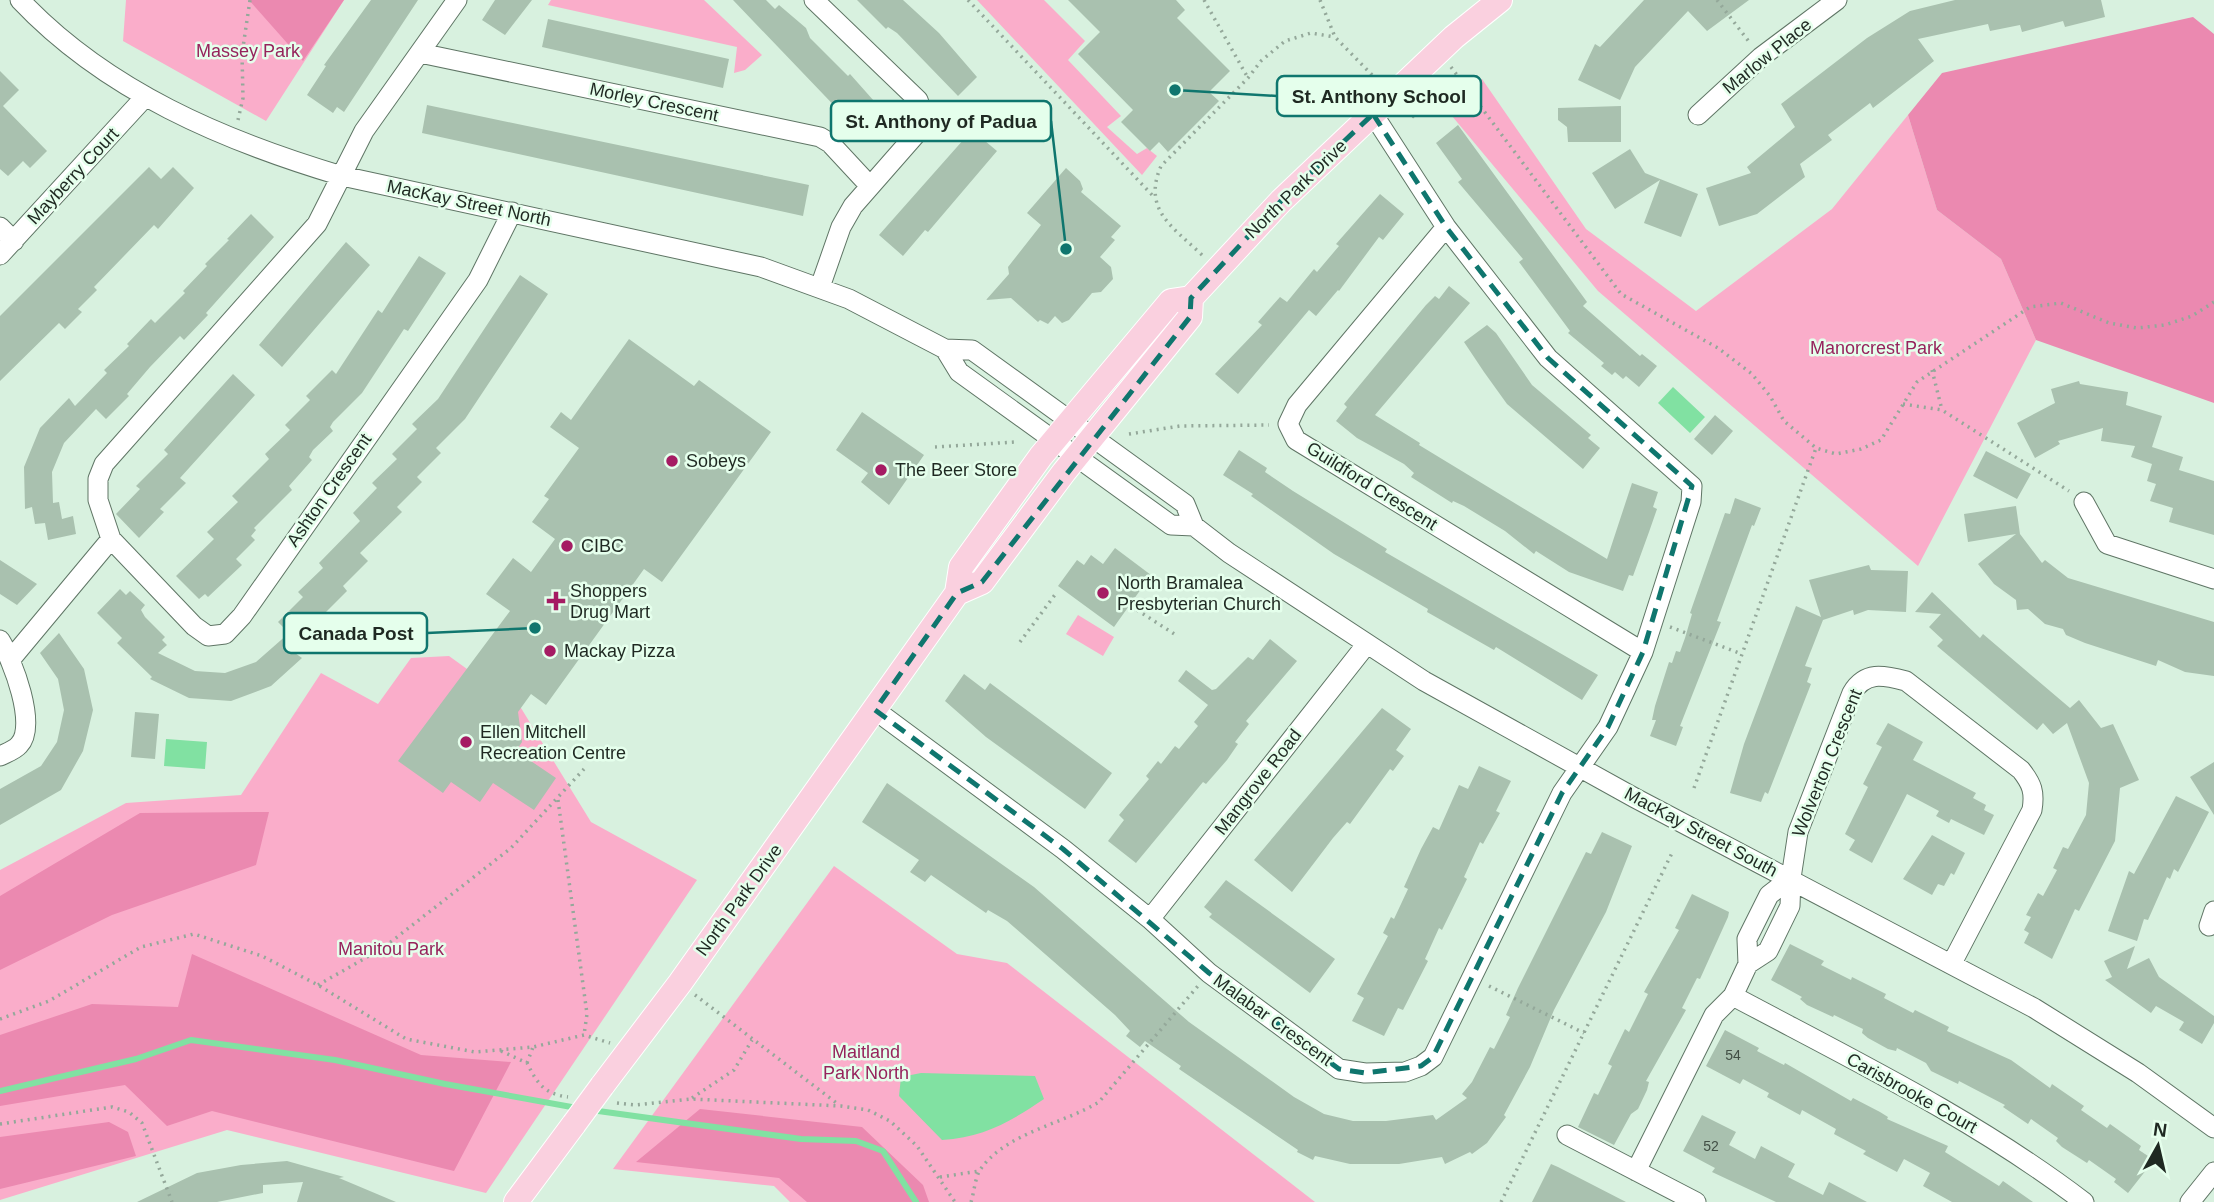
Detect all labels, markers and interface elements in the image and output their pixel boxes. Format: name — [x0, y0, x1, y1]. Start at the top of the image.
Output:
street label: Marlow Place — [1719, 14, 1815, 98]
park label: Massey Park — [196, 41, 301, 61]
callout: St. Anthony School — [1277, 76, 1481, 116]
street label: Morley Crescent — [588, 79, 720, 125]
text: St. Anthony School — [1292, 86, 1466, 107]
callout: St. Anthony of Padua — [831, 101, 1051, 141]
text: St. Anthony of Padua — [845, 111, 1037, 132]
street label: Mayberry Court — [23, 124, 123, 228]
street label: North Park Drive — [1241, 136, 1351, 242]
street label: MacKay Street North — [385, 176, 553, 230]
park label: Manorcrest Park — [1810, 338, 1943, 358]
street label: Ashton Crescent — [283, 430, 375, 550]
street label: Guildford Crescent — [1303, 438, 1441, 534]
place label: Sobeys — [686, 451, 746, 471]
marker: Sobeys — [664, 453, 680, 469]
place label: The Beer Store — [895, 460, 1017, 480]
marker: The Beer Store — [873, 462, 889, 478]
place label: CIBC — [581, 536, 624, 556]
marker: CIBC — [559, 538, 575, 554]
place label: North Bramalea Presbyterian Church — [1117, 573, 1281, 614]
place label: Shoppers Drug Mart — [570, 581, 650, 622]
marker: North Bramalea Presbyterian Church — [1095, 585, 1111, 601]
marker: Shoppers Drug Mart — [548, 593, 564, 609]
callout: Canada Post — [284, 613, 427, 653]
text: Canada Post — [298, 623, 414, 644]
place label: Mackay Pizza — [564, 641, 676, 661]
marker: Mackay Pizza — [542, 643, 558, 659]
street label: Wolverton Crescent — [1788, 686, 1866, 840]
place label: Ellen Mitchell Recreation Centre — [480, 722, 626, 763]
street label: Mangrove Road — [1211, 725, 1305, 839]
marker: Ellen Mitchell Recreation Centre — [458, 734, 474, 750]
street label: MacKay Street South — [1621, 783, 1781, 881]
street label: North Park Drive — [692, 840, 786, 960]
park label: Manitou Park — [338, 939, 445, 959]
street label: Malabar Crescent — [1210, 970, 1336, 1070]
park label: Maitland Park North — [823, 1042, 909, 1083]
house number: 54 — [1725, 1047, 1741, 1063]
street label: Carisbrooke Court — [1843, 1049, 1981, 1137]
north arrow — [2123, 1111, 2193, 1181]
text: N — [2152, 1118, 2169, 1141]
house number: 52 — [1703, 1138, 1719, 1154]

